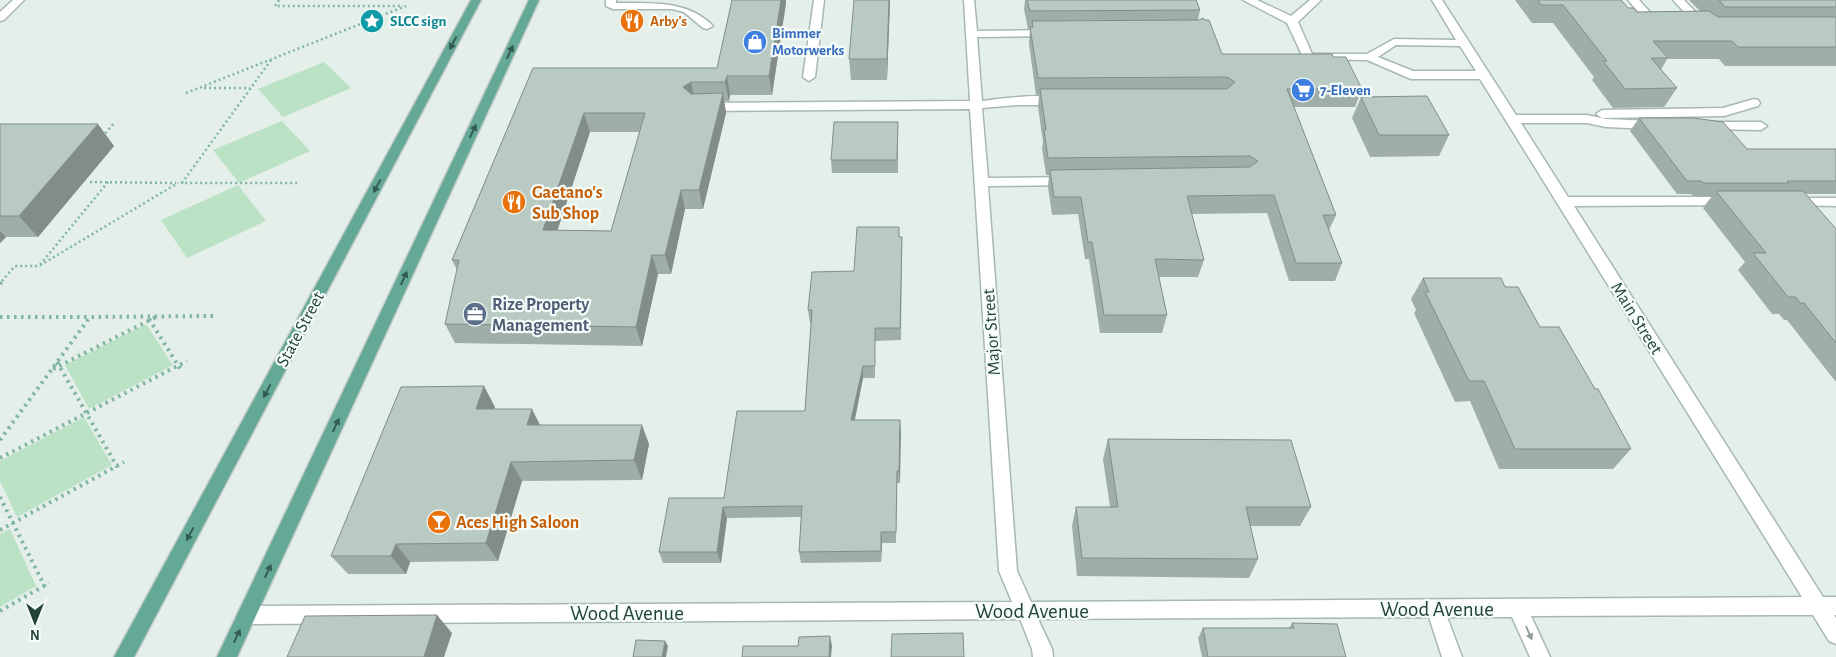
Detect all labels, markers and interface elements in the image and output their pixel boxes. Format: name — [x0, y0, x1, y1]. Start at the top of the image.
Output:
place icon: SLCC sign — [359, 8, 385, 34]
restaurant icon: Arby's — [619, 8, 645, 34]
place label: SLCC sign — [390, 14, 446, 29]
place label: Arby's — [650, 14, 687, 29]
place label: Bimmer Motorwerks — [772, 26, 845, 58]
shop icon: Bimmer Motorwerks — [742, 29, 768, 55]
one-way arrow — [449, 36, 458, 50]
one-way arrow — [507, 45, 515, 59]
supermarket icon: 7-Eleven — [1290, 77, 1316, 103]
place label: 7-Eleven — [1320, 83, 1371, 98]
one-way arrow — [470, 124, 478, 138]
one-way arrow — [372, 179, 381, 193]
place label: Gaetano's Sub Shop — [532, 184, 603, 223]
restaurant icon: Gaetano's Sub Shop — [501, 189, 527, 215]
one-way arrow — [401, 271, 409, 285]
street label: Main Street — [1607, 279, 1665, 358]
street label: Major Street — [980, 288, 1004, 376]
street label: State Street — [274, 289, 328, 370]
place label: Rize Property Management — [492, 296, 590, 335]
office icon: Rize Property Management — [462, 301, 488, 327]
one-way arrow — [263, 384, 271, 398]
one-way arrow — [332, 418, 340, 432]
bar icon: Aces High Saloon — [426, 509, 452, 535]
place label: Aces High Saloon — [456, 514, 579, 532]
one-way arrow — [186, 527, 194, 541]
one-way arrow — [264, 564, 272, 578]
north arrow — [10, 597, 60, 647]
street label: Wood Avenue — [1380, 599, 1494, 620]
street label: Wood Avenue — [975, 601, 1089, 622]
street label: Wood Avenue — [570, 603, 684, 624]
one-way arrow — [1525, 626, 1533, 640]
text: N — [30, 627, 40, 641]
one-way arrow — [233, 629, 241, 643]

